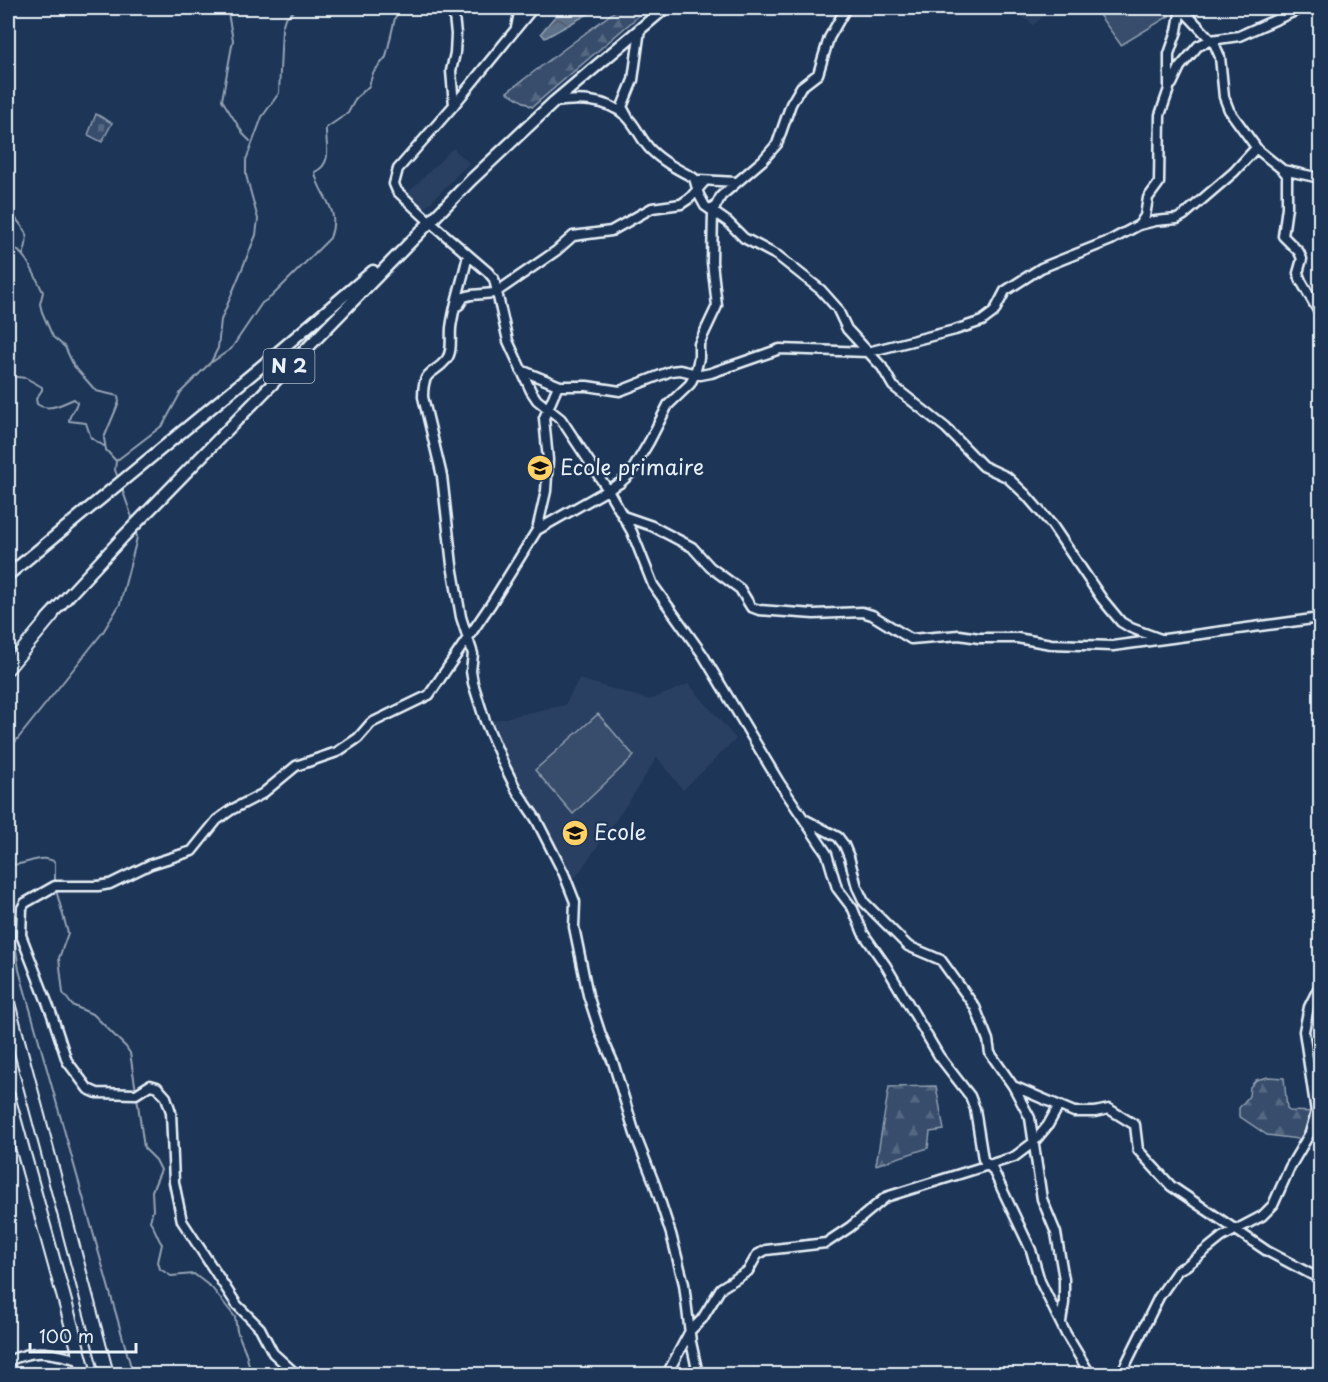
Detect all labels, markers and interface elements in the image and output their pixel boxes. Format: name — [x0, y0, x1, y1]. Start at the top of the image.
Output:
road number: N 2 — [264, 349, 314, 383]
place label: Ecole primaire — [560, 450, 704, 482]
school or university icon: Ecole primaire — [525, 453, 555, 483]
place label: Ecole — [594, 815, 646, 847]
school or university icon: Ecole — [560, 818, 590, 848]
scale bar — [30, 1316, 136, 1354]
text: 100 m — [39, 1322, 94, 1349]

